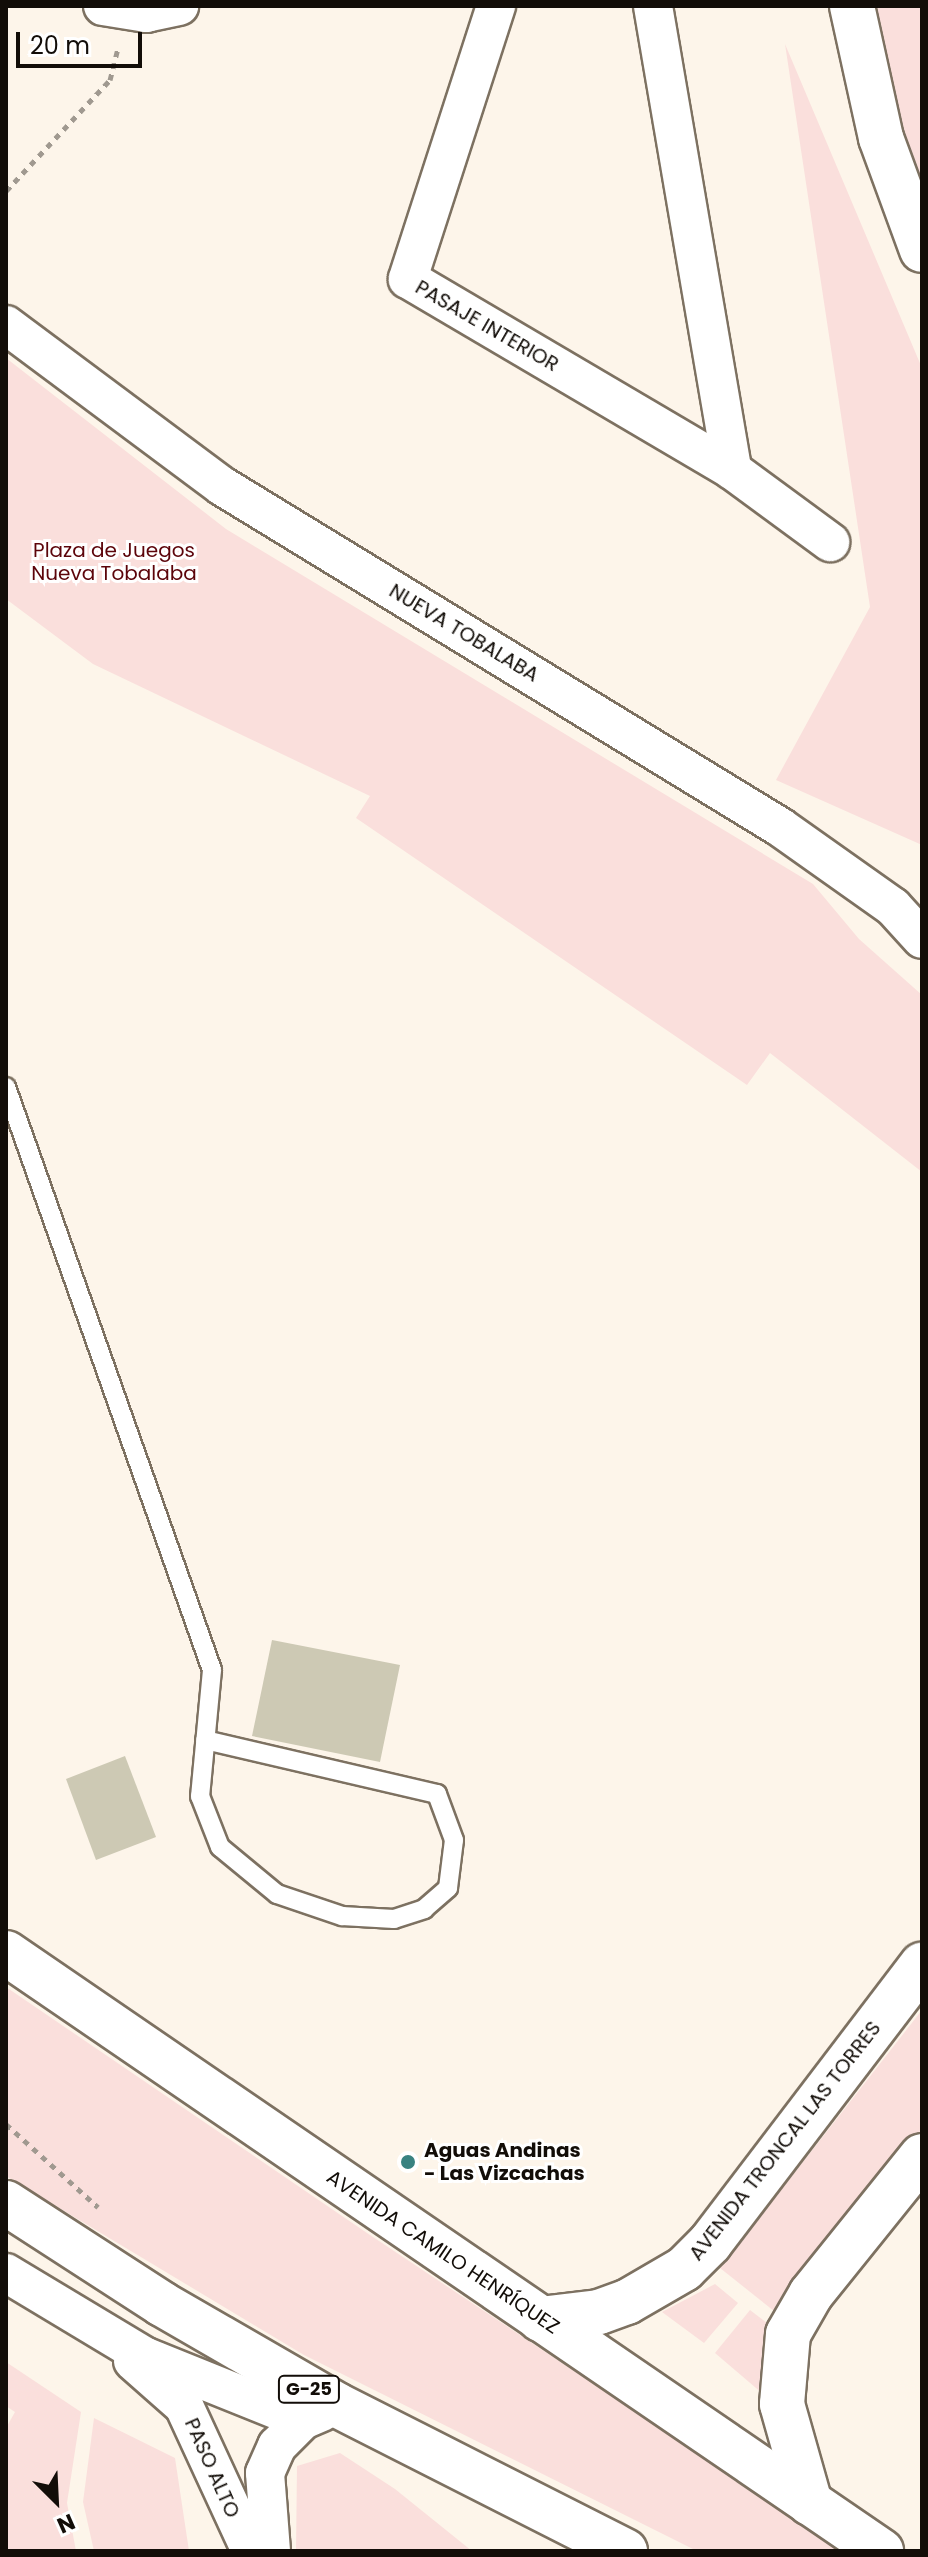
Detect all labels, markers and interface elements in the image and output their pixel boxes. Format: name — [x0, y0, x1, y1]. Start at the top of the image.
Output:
scale bar — [20, 16, 146, 66]
text: 20 m — [30, 29, 90, 62]
street label: PASAJE INTERIOR — [411, 275, 563, 377]
park label: Plaza de Juegos Nueva Tobalaba — [31, 539, 197, 586]
street label: NUEVA TOBALABA — [385, 579, 543, 687]
street label: AVENIDA TRONCAL LAS TORRES — [684, 2017, 886, 2265]
place label: Aguas Andinas - Las Vizcachas — [424, 2138, 585, 2185]
marker: Aguas Andinas - Las Vizcachas — [399, 2153, 417, 2171]
street label: AVENIDA CAMILO HENRÍQUEZ — [322, 2165, 564, 2339]
road number: G-25 — [277, 2375, 341, 2403]
street label: PASO ALTO — [179, 2414, 245, 2522]
north arrow — [16, 2461, 96, 2541]
text: N — [52, 2506, 80, 2541]

